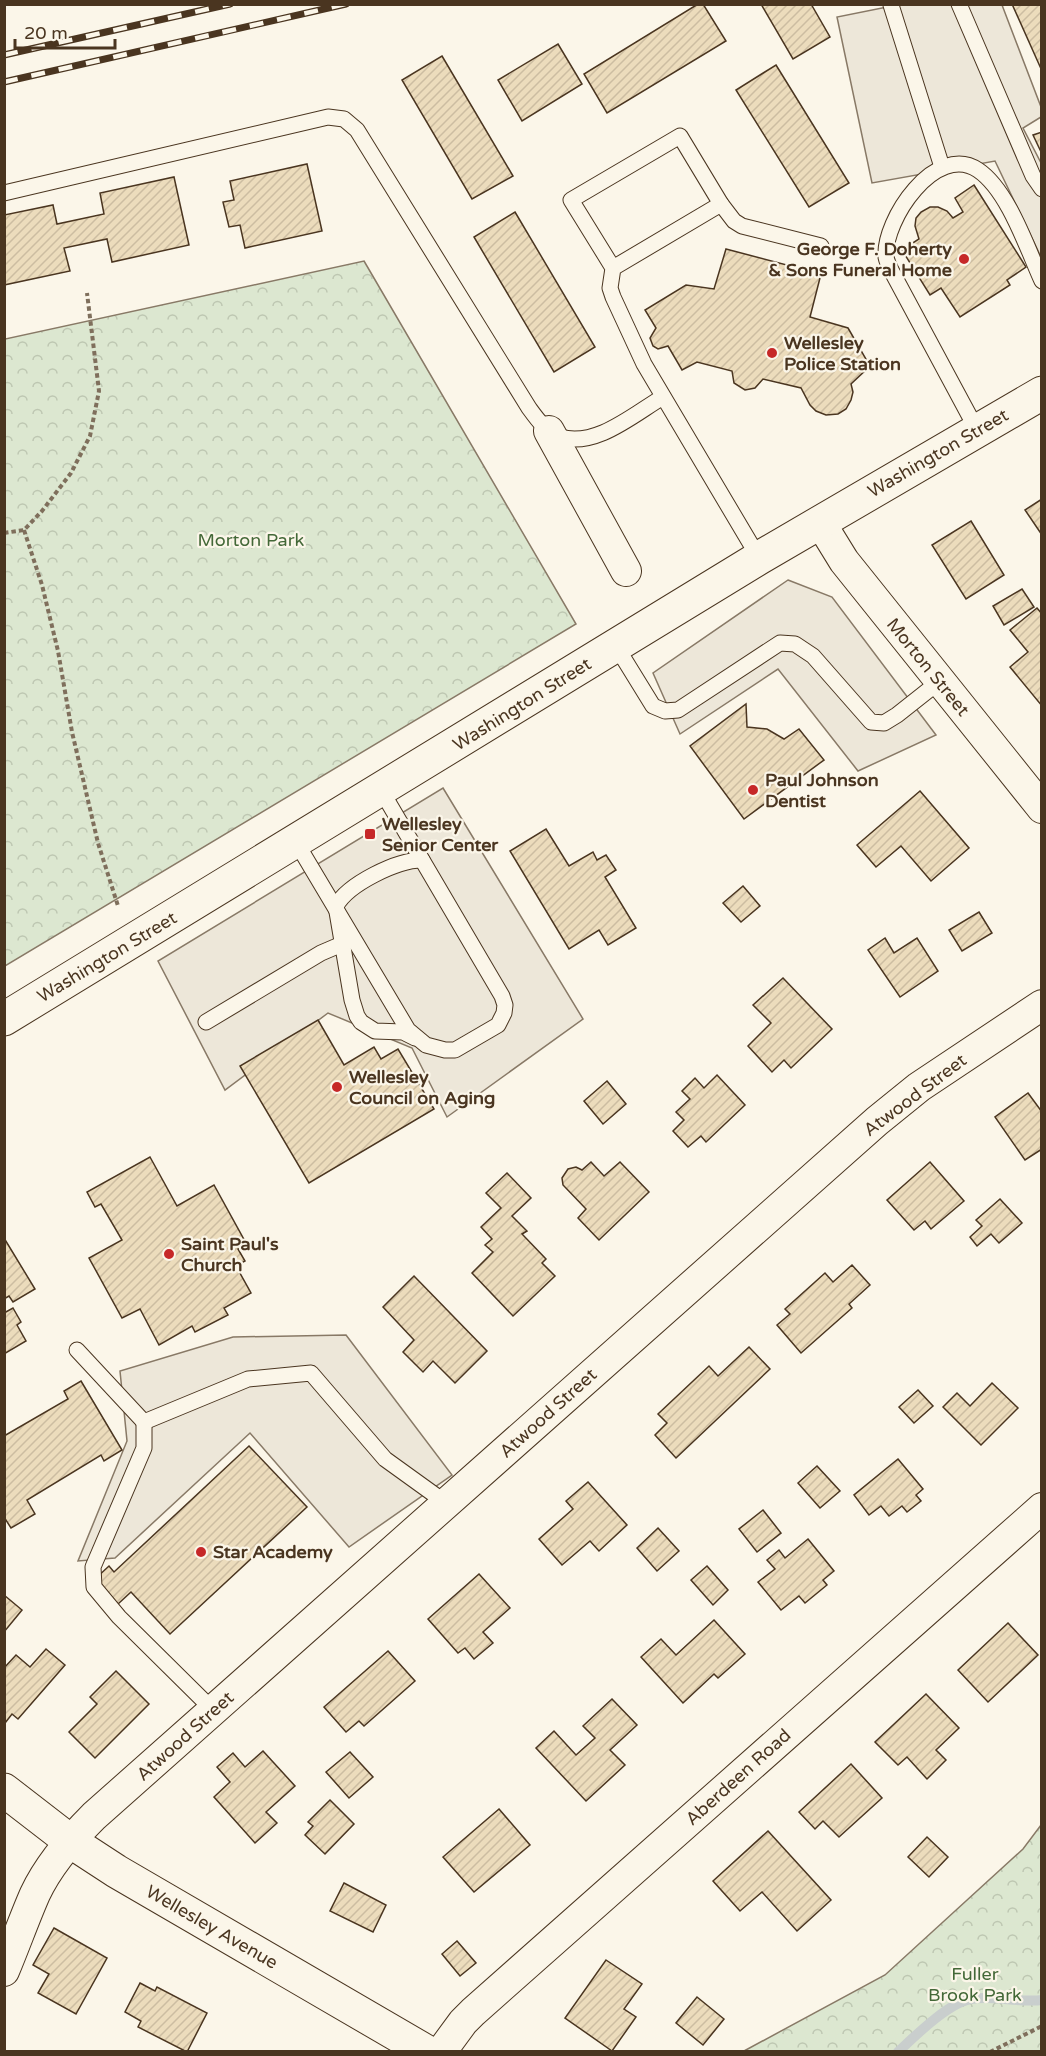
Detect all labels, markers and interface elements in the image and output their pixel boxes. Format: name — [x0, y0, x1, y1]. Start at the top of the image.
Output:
scale bar — [15, 12, 116, 50]
text: 20 m — [24, 22, 68, 44]
place label: George F. Doherty & Sons Funeral Home — [768, 238, 952, 281]
marker: George F. Doherty & Sons Funeral Home — [957, 252, 971, 266]
place label: Wellesley Police Station — [784, 332, 901, 375]
marker: Wellesley Police Station — [765, 346, 779, 360]
street label: Washington Street — [864, 404, 1012, 502]
park label: Morton Park — [198, 529, 305, 551]
street label: Morton Street — [882, 614, 974, 721]
street label: Washington Street — [449, 653, 595, 755]
place label: Paul Johnson Dentist — [765, 769, 879, 812]
marker: Paul Johnson Dentist — [746, 783, 760, 797]
place label: Wellesley Senior Center — [382, 813, 499, 856]
marker: Wellesley Senior Center — [363, 827, 377, 841]
street label: Washington Street — [33, 907, 181, 1007]
street label: Atwood Street — [859, 1049, 971, 1141]
place label: Wellesley Council on Aging — [349, 1066, 495, 1109]
marker: Wellesley Council on Aging — [330, 1080, 344, 1094]
place label: Saint Paul's Church — [181, 1233, 279, 1276]
marker: Saint Paul's Church — [162, 1247, 176, 1261]
street label: Atwood Street — [495, 1363, 601, 1462]
place label: Star Academy — [213, 1541, 333, 1563]
marker: Star Academy — [194, 1545, 208, 1559]
street label: Atwood Street — [132, 1686, 238, 1785]
street label: Aberdeen Road — [681, 1724, 795, 1830]
street label: Wellesley Avenue — [142, 1880, 282, 1974]
park label: Fuller Brook Park — [928, 1963, 1022, 2006]

